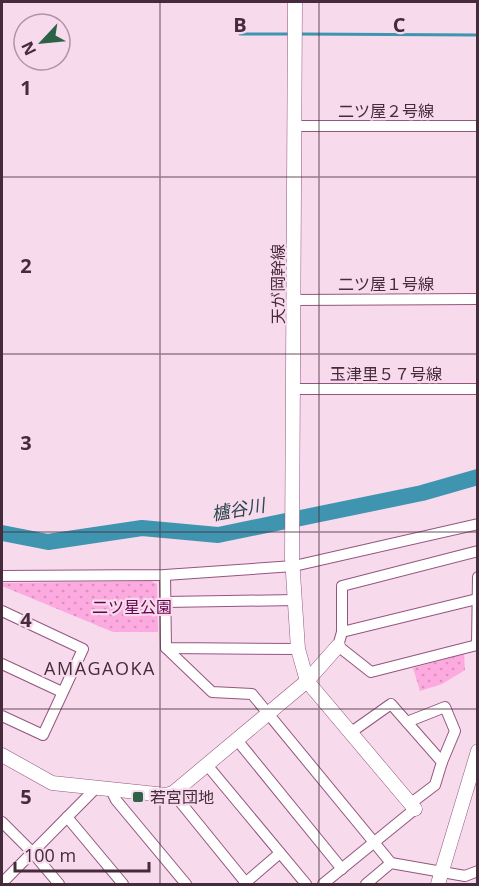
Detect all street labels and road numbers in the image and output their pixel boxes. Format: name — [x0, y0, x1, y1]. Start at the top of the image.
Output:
street label: 二ツ屋２号線 — [338, 100, 434, 122]
street label: 天が岡幹線 — [267, 244, 289, 324]
street label: 二ツ屋１号線 — [338, 273, 434, 295]
street label: 玉津里５７号線 — [330, 363, 442, 385]

